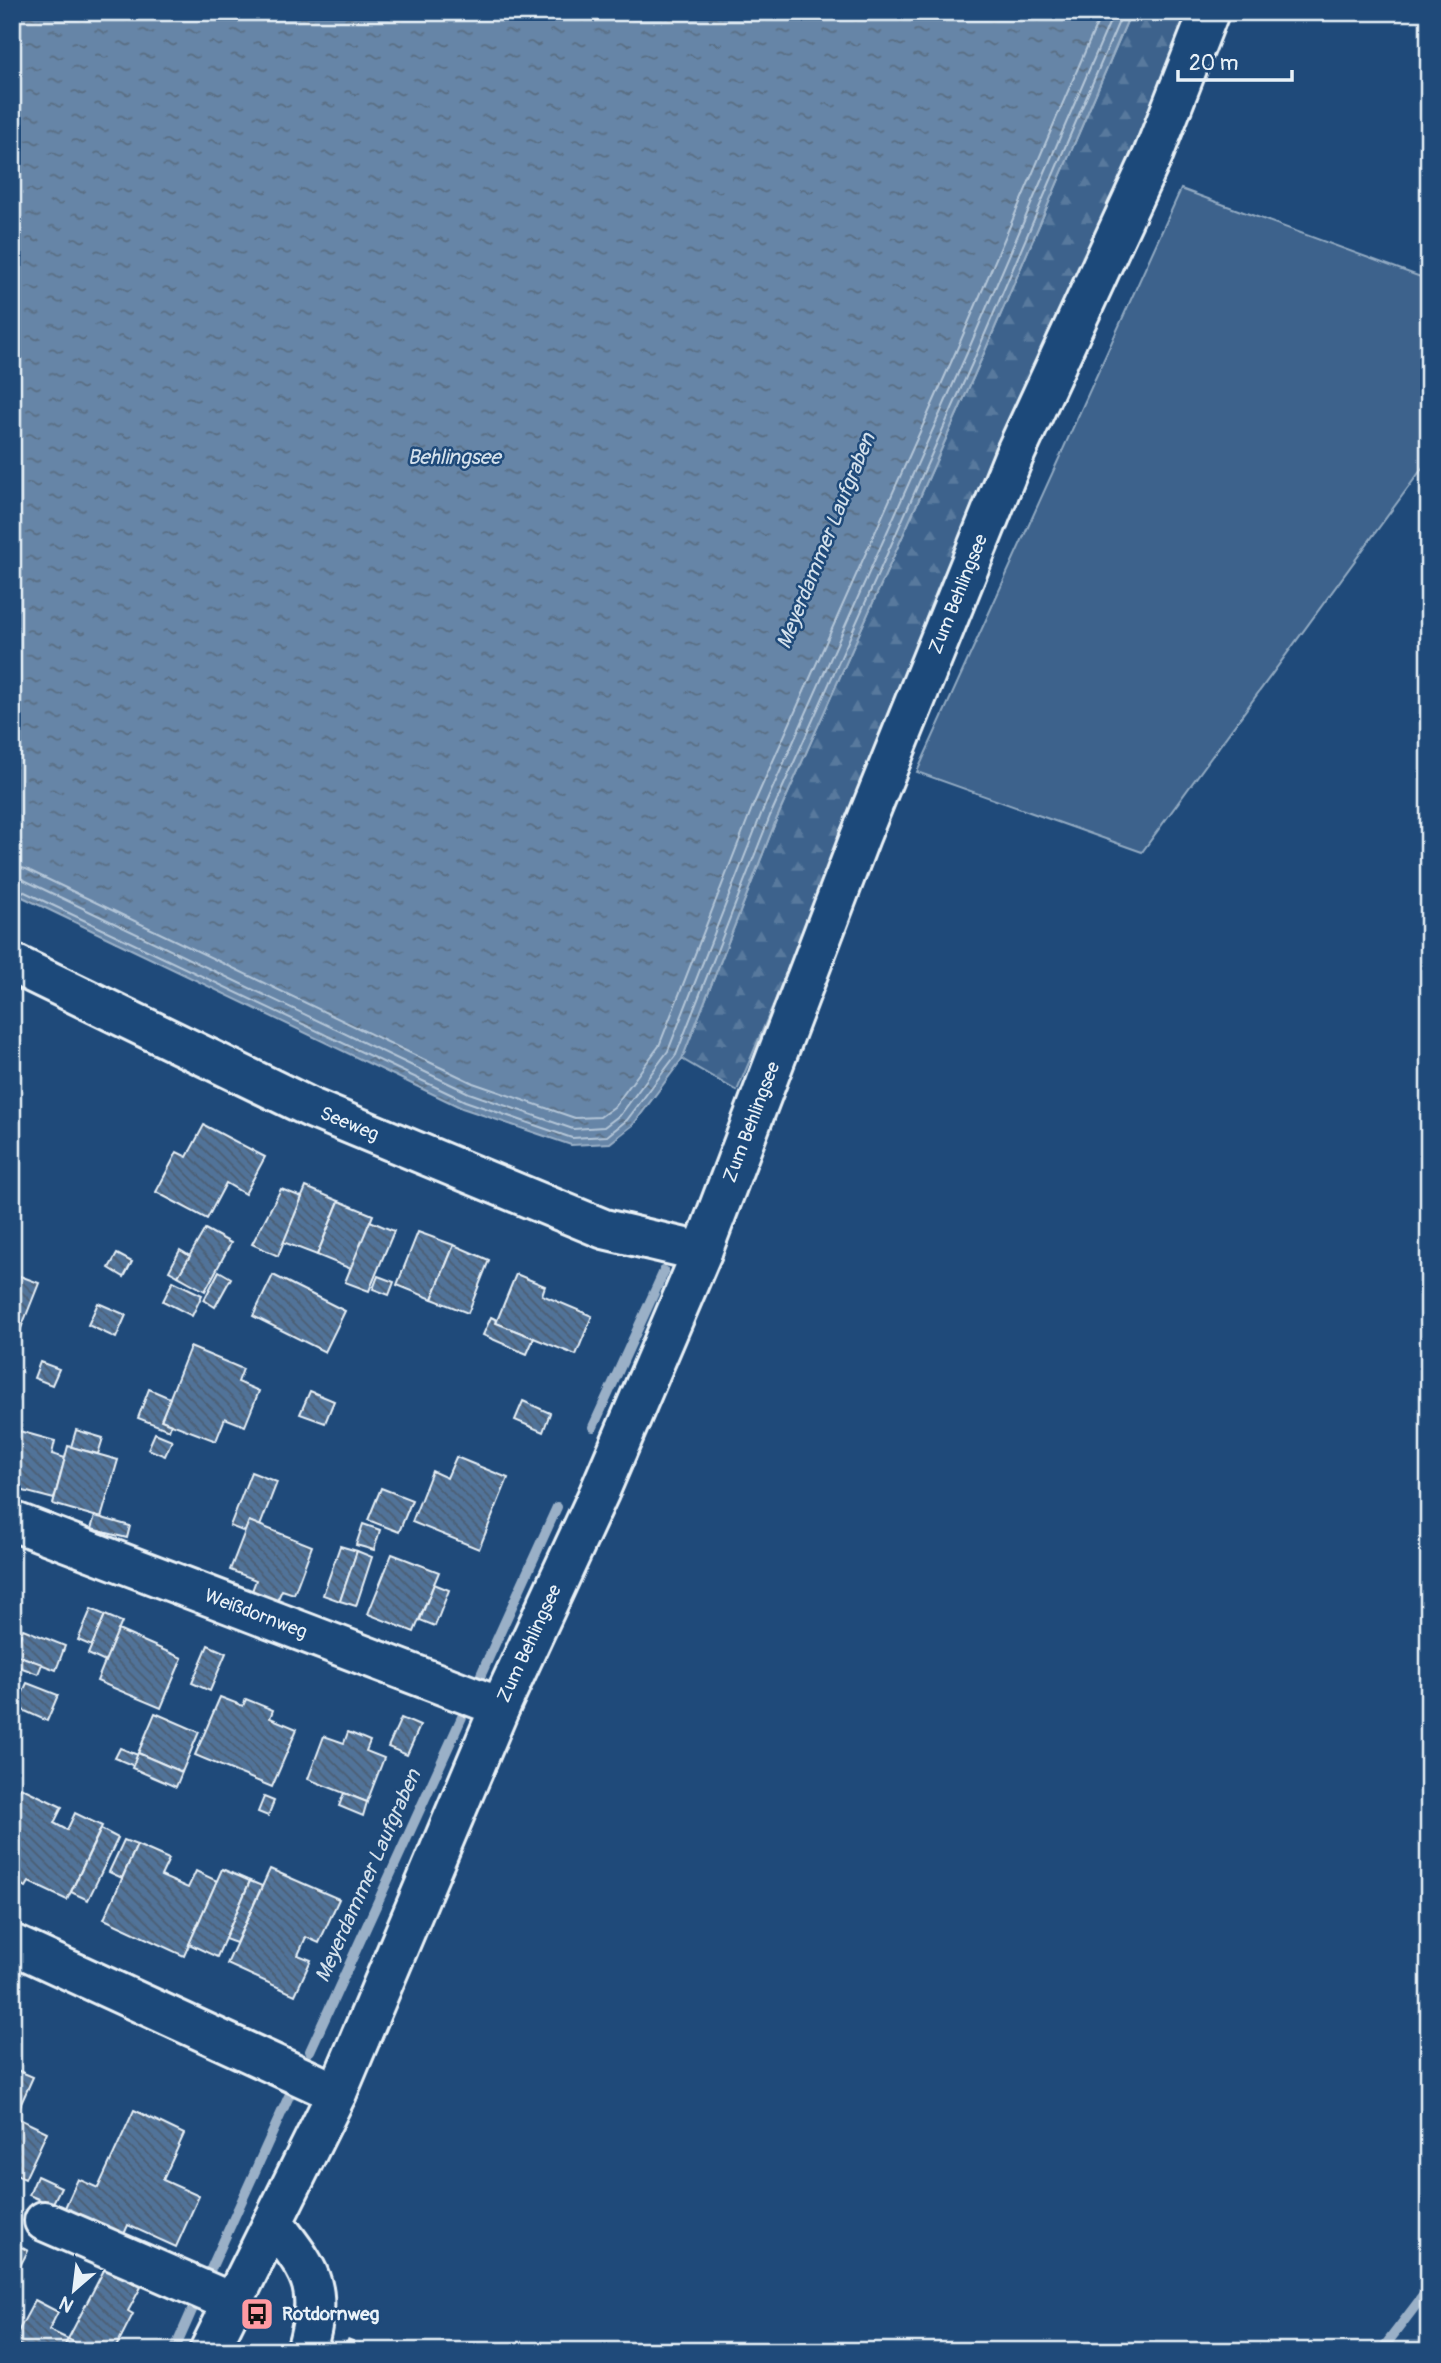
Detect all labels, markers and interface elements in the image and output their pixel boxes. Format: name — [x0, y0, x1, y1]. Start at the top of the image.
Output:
scale bar — [1178, 38, 1292, 82]
text: 20 m — [1189, 50, 1238, 77]
water label: Meyerdammer Laufgraben — [770, 428, 882, 653]
water label: Behlingsee — [407, 444, 503, 471]
street label: Zum Behlingsee — [923, 530, 993, 658]
street label: Zum Behlingsee — [718, 1058, 786, 1186]
street label: Seeweg — [316, 1101, 383, 1147]
street label: Zum Behlingsee — [492, 1580, 567, 1706]
street label: Weißdornweg — [201, 1584, 311, 1644]
water label: Meyerdammer Laufgraben — [309, 1764, 428, 1987]
north arrow — [38, 2254, 108, 2324]
text: N — [55, 2290, 78, 2318]
bus stop icon: Rotdornweg — [238, 2295, 276, 2333]
place label: Rotdornweg — [282, 2302, 380, 2326]

